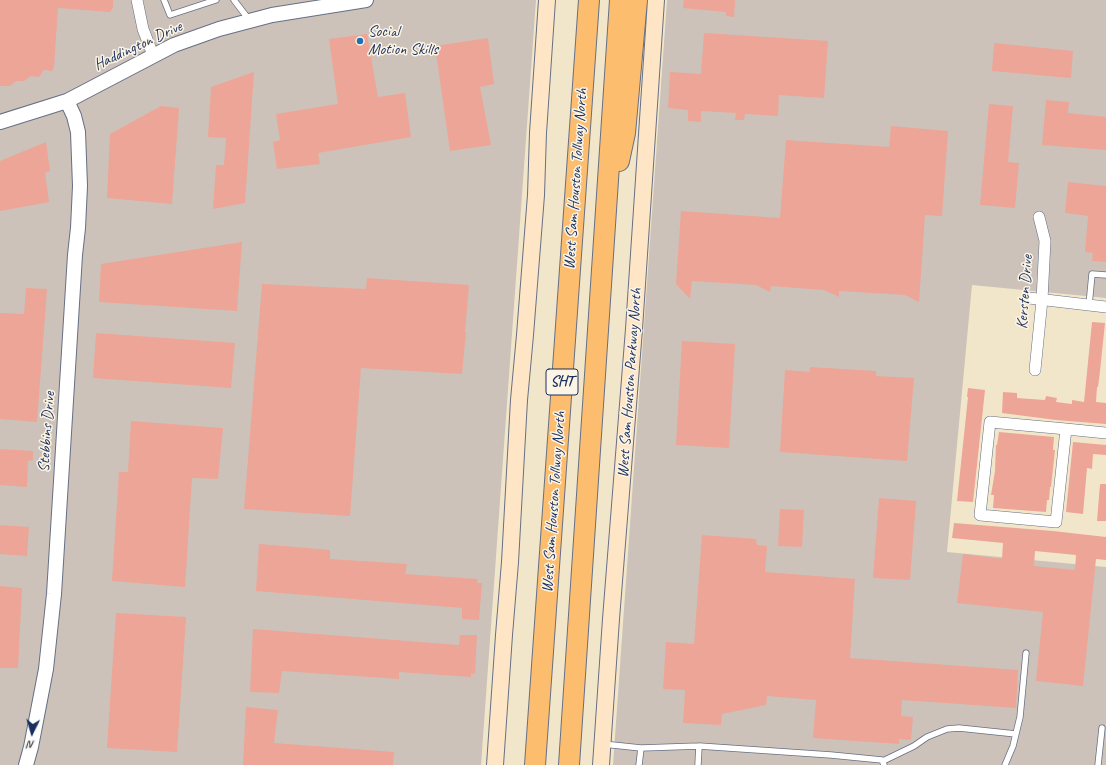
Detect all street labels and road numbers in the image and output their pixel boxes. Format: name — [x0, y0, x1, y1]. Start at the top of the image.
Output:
street label: Haddington Drive — [91, 17, 185, 75]
street label: West Sam Houston Tollway North — [560, 88, 592, 270]
street label: Kersten Drive — [1013, 254, 1037, 330]
street label: West Sam Houston Parkway North — [614, 288, 646, 478]
road number: SHT — [546, 369, 578, 395]
street label: Stebbins Drive — [35, 391, 59, 473]
street label: West Sam Houston Tollway North — [538, 411, 570, 593]

